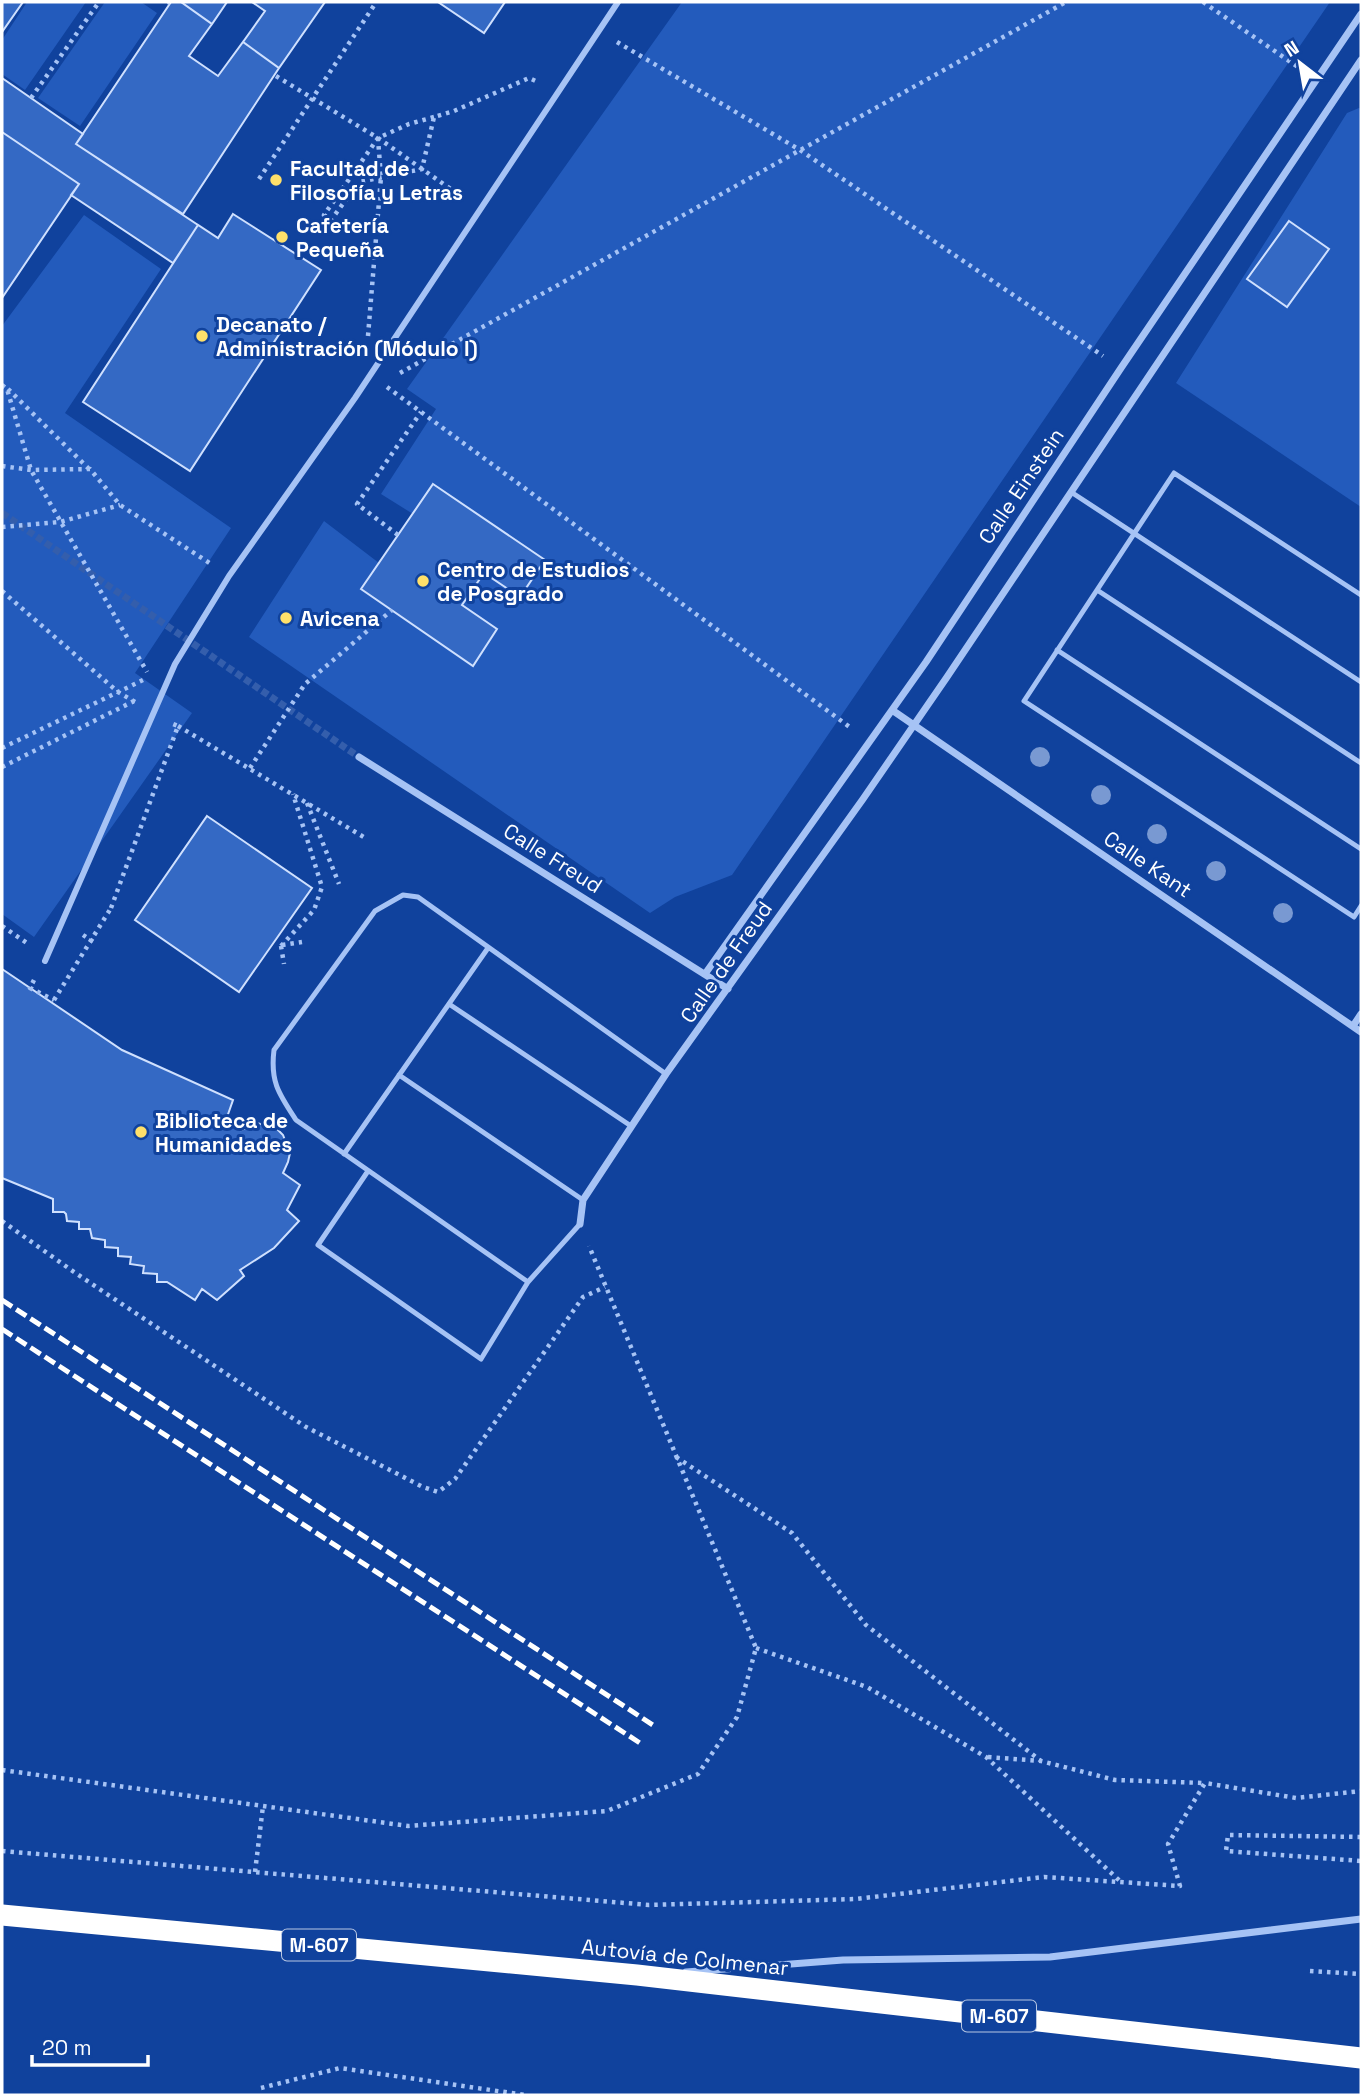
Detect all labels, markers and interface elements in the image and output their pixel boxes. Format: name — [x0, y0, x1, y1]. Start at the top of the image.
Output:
north arrow — [1265, 28, 1335, 98]
text: N — [1280, 35, 1303, 63]
place label: Facultad de Filosofía y Letras — [290, 155, 463, 206]
marker: Facultad de Filosofía y Letras — [268, 172, 284, 188]
place label: Cafetería Pequeña — [296, 212, 389, 263]
marker: Cafetería Pequeña — [274, 229, 290, 245]
place label: Decanato / Administración (Módulo I) — [216, 311, 478, 362]
marker: Decanato / Administración (Módulo I) — [194, 328, 210, 344]
street label: Calle Einstein — [972, 423, 1070, 549]
place label: Centro de Estudios de Posgrado — [437, 556, 630, 607]
marker: Centro de Estudios de Posgrado — [415, 573, 431, 589]
place label: Avicena — [300, 605, 380, 632]
marker: Avicena — [278, 610, 294, 626]
street label: Calle Freud — [499, 817, 607, 899]
street label: Calle Kant — [1099, 825, 1197, 903]
street label: Calle de Freud — [674, 896, 778, 1028]
place label: Biblioteca de Humanidades — [155, 1107, 292, 1158]
marker: Biblioteca de Humanidades — [133, 1124, 149, 1140]
road number: M-607 — [282, 1929, 356, 1960]
street label: Autovía de Colmenar — [580, 1933, 790, 1981]
road number: M-607 — [962, 2000, 1036, 2032]
scale bar — [32, 2024, 147, 2068]
text: 20 m — [42, 2034, 92, 2061]

